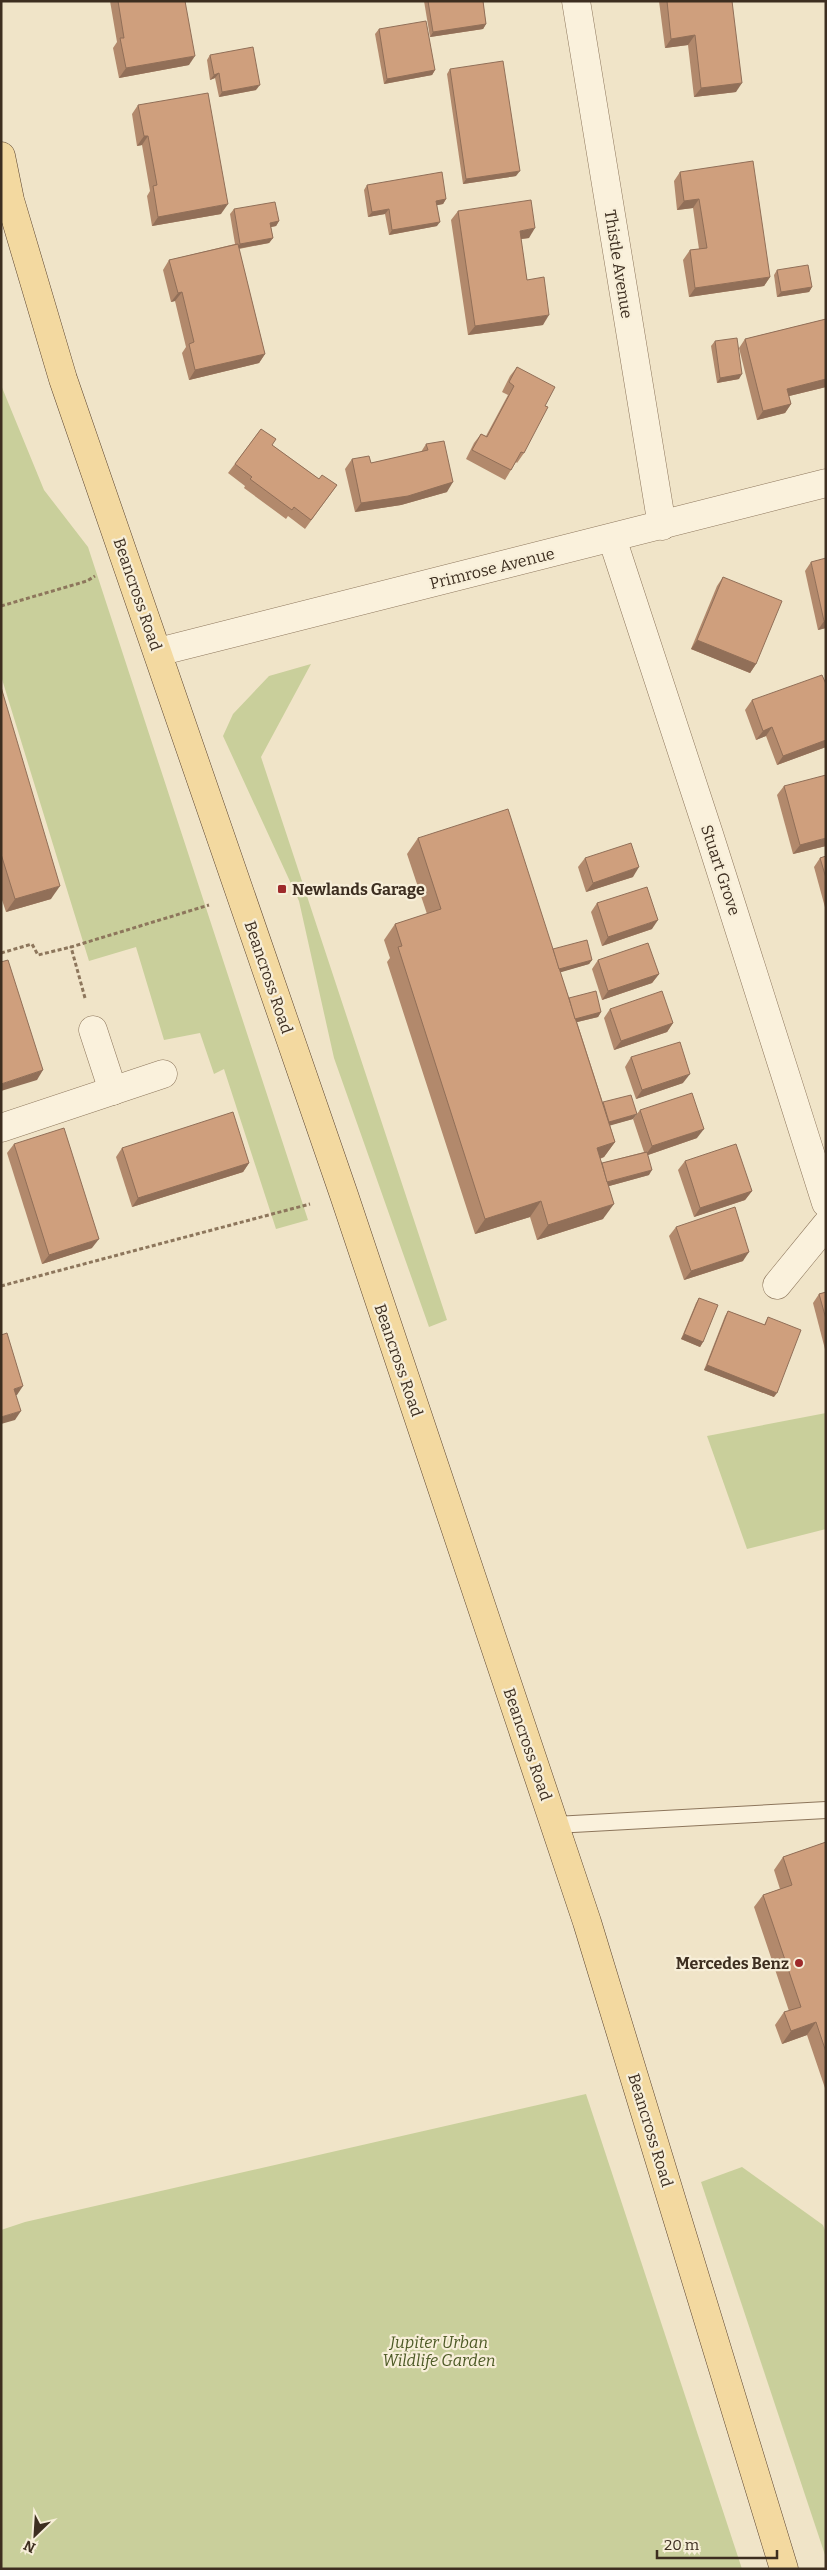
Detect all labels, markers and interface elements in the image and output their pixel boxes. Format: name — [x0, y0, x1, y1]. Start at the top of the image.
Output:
street label: Thistle Avenue — [601, 208, 636, 320]
street label: Beancross Road — [109, 535, 166, 653]
street label: Primrose Avenue — [428, 544, 557, 593]
street label: Stuart Grove — [697, 822, 744, 918]
place label: Newlands Garage — [292, 880, 425, 899]
marker: Newlands Garage — [276, 883, 288, 895]
street label: Beancross Road — [240, 918, 297, 1036]
street label: Beancross Road — [370, 1301, 427, 1419]
street label: Beancross Road — [499, 1685, 556, 1803]
place label: Mercedes Benz — [676, 1954, 789, 1973]
marker: Mercedes Benz — [793, 1957, 805, 1969]
street label: Beancross Road — [624, 2071, 677, 2190]
park label: Jupiter Urban Wildlife Garden — [383, 2333, 495, 2370]
north arrow — [10, 2510, 60, 2560]
scale bar — [657, 2528, 777, 2560]
text: N — [21, 2536, 38, 2556]
text: 20 m — [664, 2536, 700, 2554]

